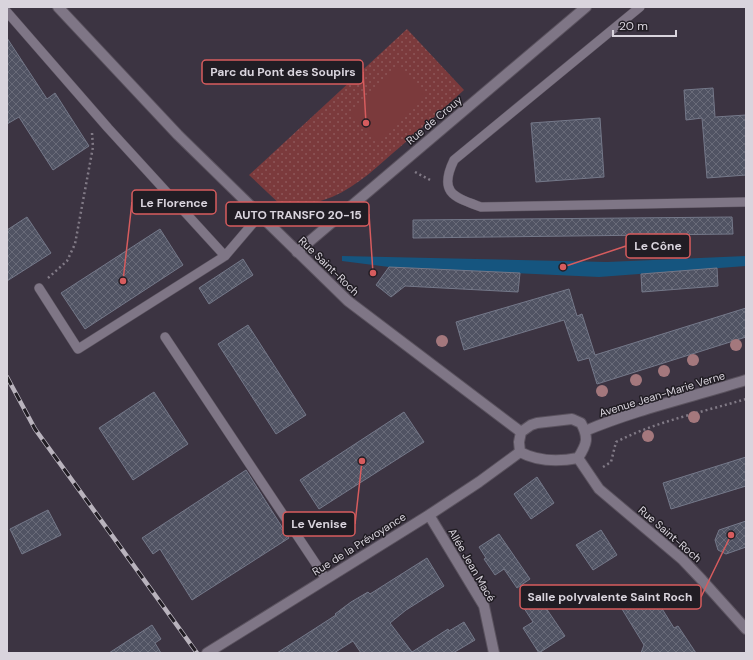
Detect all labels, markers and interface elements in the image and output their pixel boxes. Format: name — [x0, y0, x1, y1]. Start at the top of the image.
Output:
scale bar — [613, 12, 676, 38]
text: 20 m — [619, 18, 648, 34]
callout: Parc du Pont des Soupirs — [202, 60, 363, 84]
text: Parc du Pont des Soupirs — [210, 64, 356, 80]
street label: Rue de Crouy — [403, 93, 465, 147]
callout: Le Florence — [132, 190, 216, 214]
text: Le Florence — [140, 195, 208, 211]
callout: AUTO TRANSFO 20-15 — [226, 202, 369, 226]
text: AUTO TRANSFO 20-15 — [234, 207, 362, 223]
street label: Rue Saint-Roch — [296, 234, 362, 298]
callout: Le Cône — [626, 234, 690, 258]
text: Le Cône — [634, 238, 682, 254]
street label: Avenue Jean-Marie Verne — [597, 368, 727, 420]
street label: Rue Saint-Roch — [636, 503, 704, 565]
street label: Rue de la Prévoyance — [310, 509, 408, 579]
callout: Le Venise — [283, 512, 355, 536]
text: Le Venise — [291, 516, 347, 532]
street label: Allée Jean Macé — [445, 526, 499, 604]
callout: Salle polyvalente Saint Roch — [520, 585, 701, 609]
text: Salle polyvalente Saint Roch — [528, 589, 692, 605]

